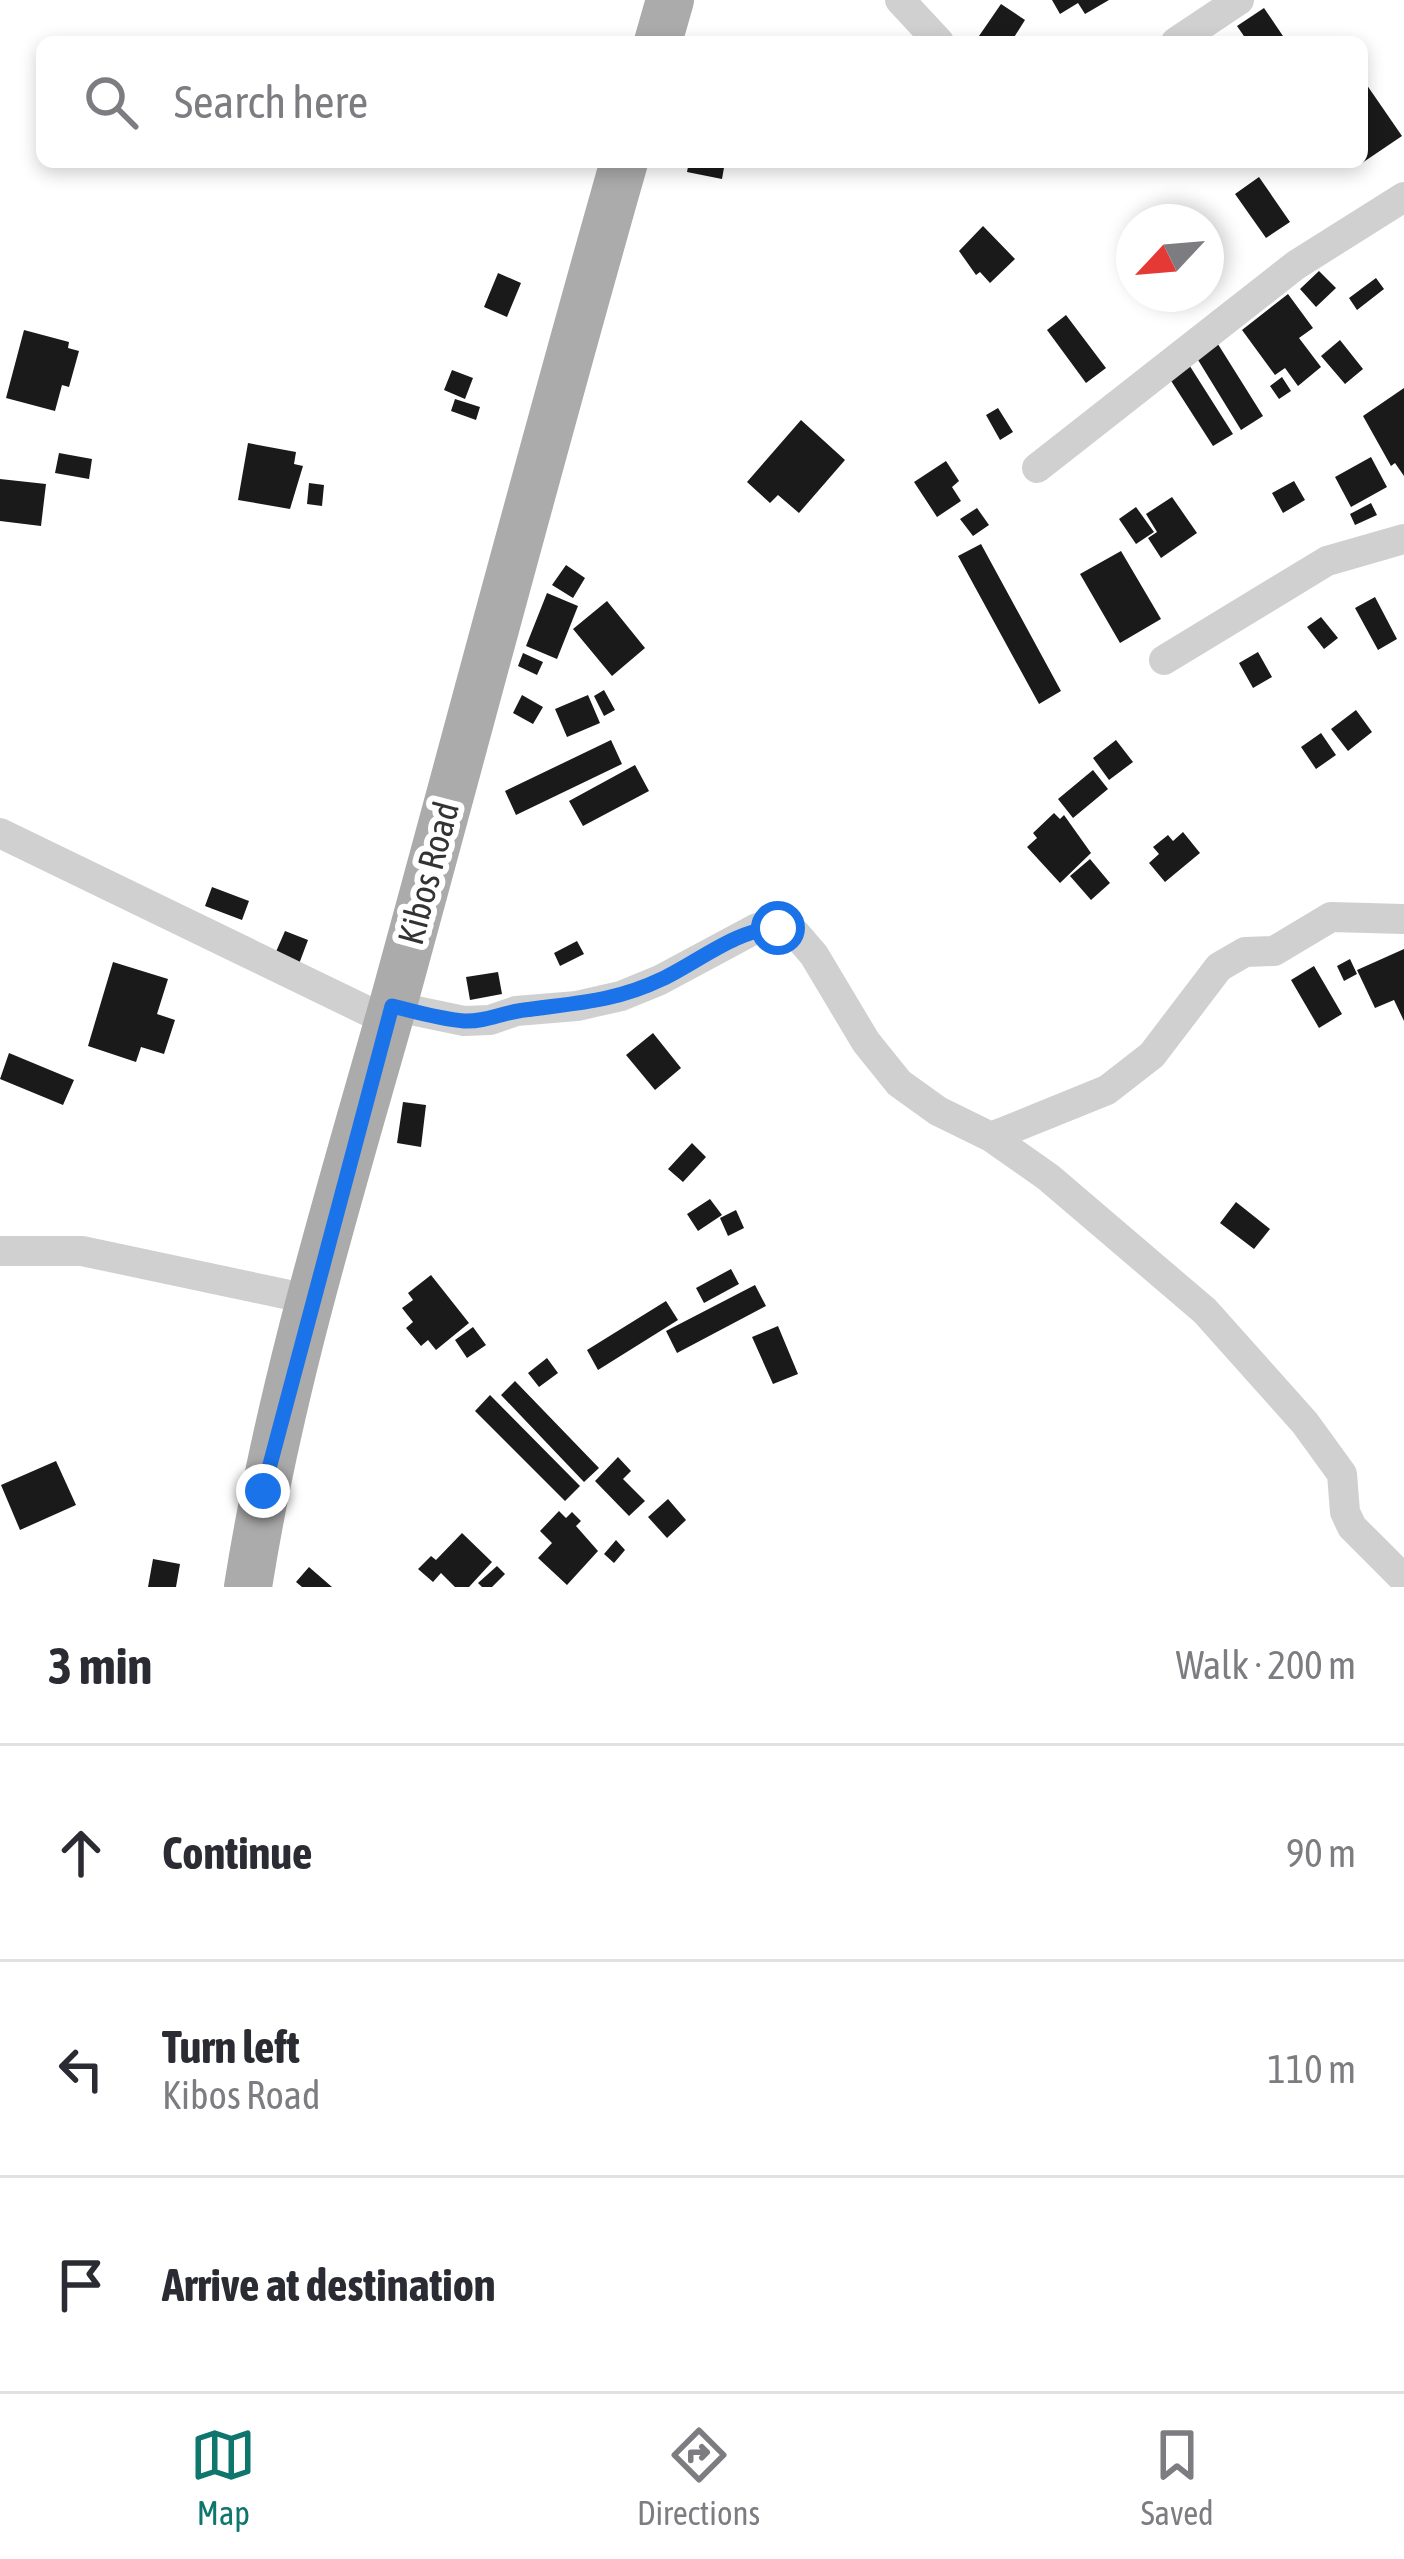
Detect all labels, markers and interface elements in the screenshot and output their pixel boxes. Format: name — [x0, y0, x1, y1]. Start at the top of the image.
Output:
search box — [36, 36, 1368, 168]
icon: search — [78, 69, 144, 135]
text: Search here — [174, 76, 368, 128]
north arrow — [1116, 204, 1224, 312]
street label: Kibos Road — [389, 797, 467, 949]
route start — [751, 901, 805, 955]
route end — [236, 1464, 290, 1518]
text: 3 min — [48, 1636, 152, 1695]
text: Walk · 200 m — [1176, 1643, 1356, 1687]
icon: ahead — [48, 1820, 114, 1886]
text: Continue — [162, 1827, 313, 1879]
text: 90 m — [1286, 1831, 1356, 1875]
text: Turn left — [162, 2021, 300, 2073]
icon: left — [48, 2036, 114, 2102]
text: 110 m — [1268, 2047, 1356, 2091]
text: Kibos Road — [162, 2073, 320, 2117]
icon: arrive — [48, 2252, 114, 2318]
text: Arrive at destination — [162, 2259, 496, 2311]
tab: Map — [190, 2422, 256, 2532]
tab: Directions — [637, 2422, 760, 2532]
tab: Saved — [1141, 2422, 1214, 2532]

